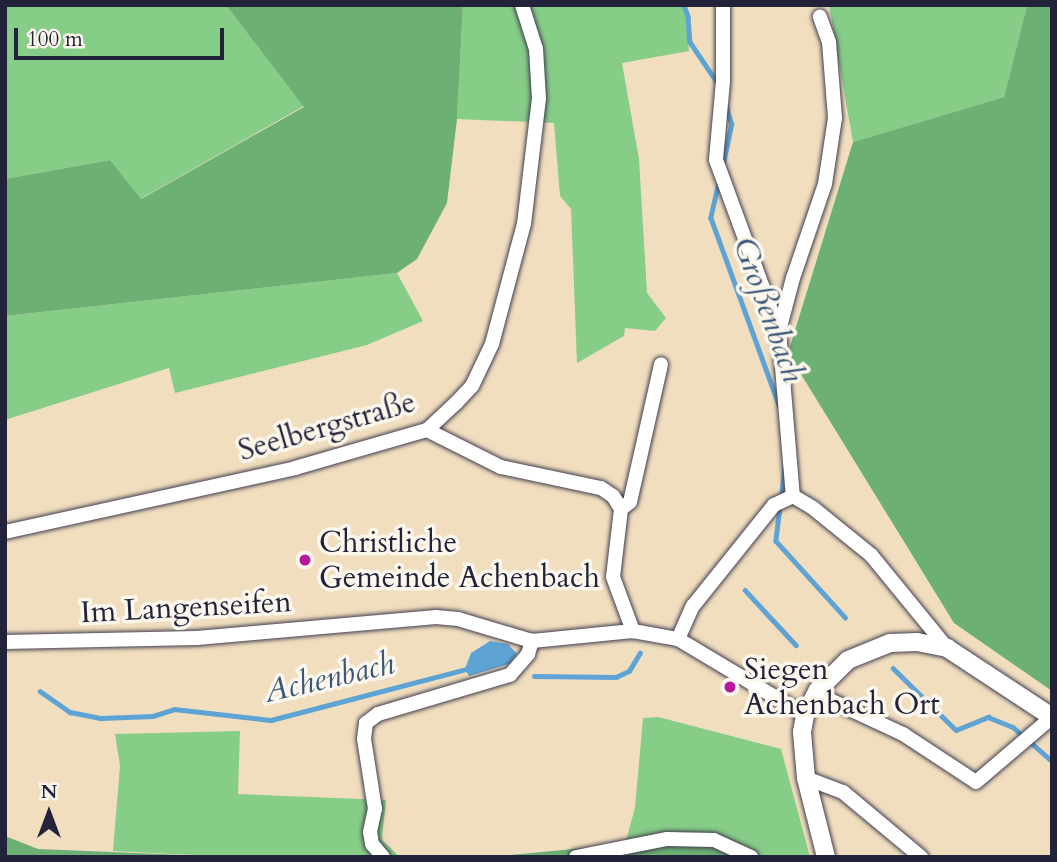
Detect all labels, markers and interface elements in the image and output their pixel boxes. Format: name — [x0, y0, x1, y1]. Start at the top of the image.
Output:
scale bar — [18, 14, 228, 58]
text: 100 m — [27, 25, 83, 54]
water label: Großenbach — [724, 232, 812, 388]
street label: Seelbergstraße — [234, 385, 420, 469]
place label: Christliche Gemeinde Achenbach — [319, 525, 600, 596]
marker: Christliche Gemeinde Achenbach — [297, 552, 313, 568]
street label: Im Langenseifen — [80, 584, 292, 632]
water label: Achenbach — [260, 644, 398, 712]
place label: Siegen Achenbach Ort — [744, 652, 940, 722]
marker: Siegen Achenbach Ort — [722, 679, 738, 695]
north arrow — [14, 778, 84, 848]
text: N — [41, 779, 57, 805]

